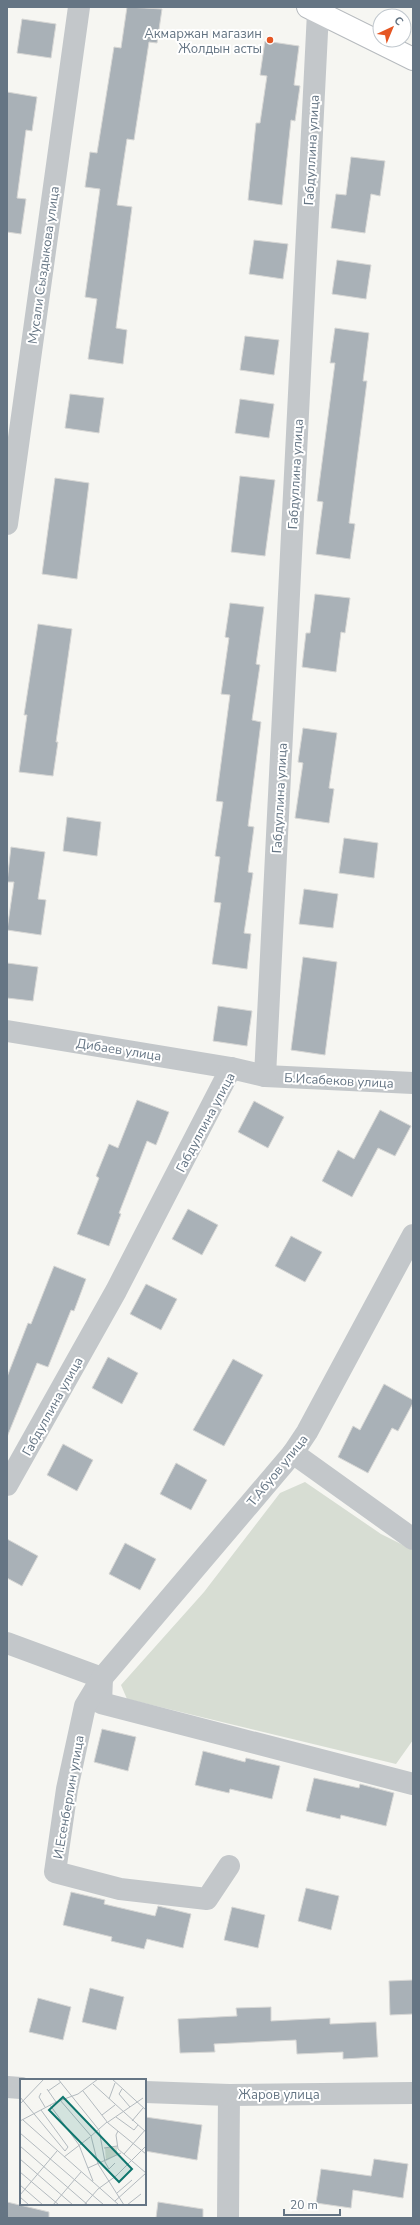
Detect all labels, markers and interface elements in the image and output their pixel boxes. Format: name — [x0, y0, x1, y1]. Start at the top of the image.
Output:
north arrow — [372, 8, 412, 48]
text: С — [391, 13, 407, 30]
place label: Акмаржан магазин Жолдын асты — [144, 25, 262, 58]
marker: Акмаржан магазин Жолдын асты — [265, 35, 275, 45]
street label: Габдуллина улица — [300, 94, 324, 206]
street label: Мусали Сыздыкова улица — [24, 185, 64, 345]
street label: Габдуллина улица — [284, 418, 308, 530]
street label: Габдуллина улица — [268, 742, 292, 854]
street label: Дибаев улица — [75, 1034, 163, 1066]
street label: Габдуллина улица — [172, 1069, 240, 1175]
street label: Б.Исабеков улица — [284, 1069, 394, 1093]
street label: Габдуллина улица — [18, 1354, 88, 1459]
street label: Т.Абуов улица — [243, 1431, 312, 1510]
street label: И.Есенберлин улица — [49, 1734, 89, 1860]
inset map — [20, 2079, 146, 2205]
street label: Жаров улица — [238, 2086, 320, 2104]
scale bar — [284, 2191, 340, 2217]
text: 20 m — [290, 2197, 318, 2213]

